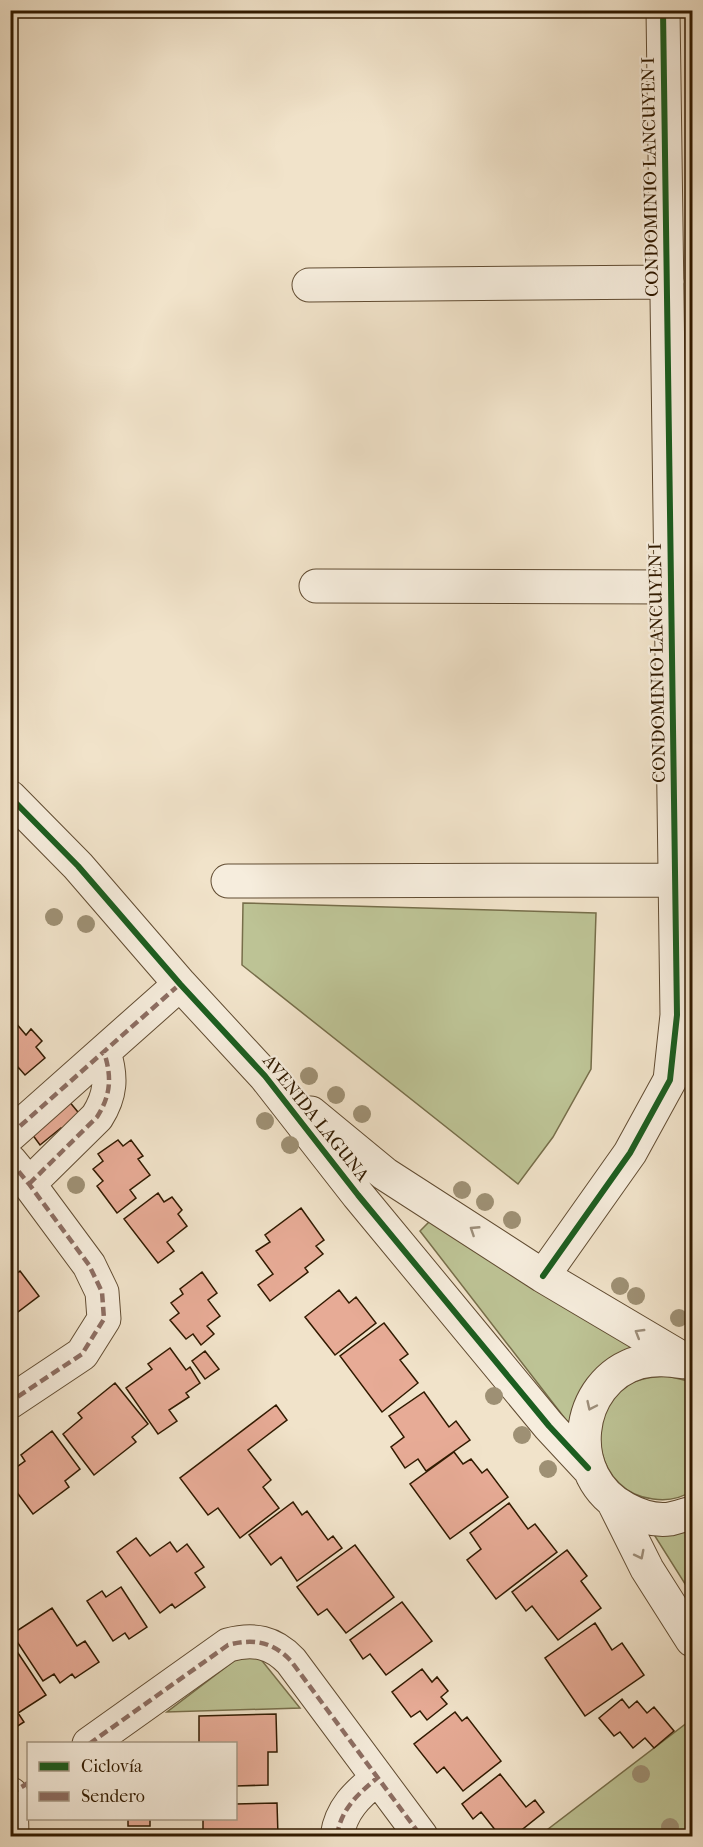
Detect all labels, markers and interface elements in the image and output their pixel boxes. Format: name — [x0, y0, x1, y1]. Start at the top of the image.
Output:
street label: CONDOMINIO LANCUYEN I — [638, 57, 663, 297]
street label: CONDOMINIO LANCUYEN I — [645, 543, 670, 783]
street label: AVENIDA LAGUNA — [257, 1050, 373, 1186]
one-way arrow — [469, 1227, 480, 1238]
one-way arrow — [635, 1329, 645, 1340]
one-way arrow — [587, 1400, 599, 1411]
one-way arrow — [633, 1549, 645, 1560]
legend — [27, 1742, 237, 1820]
text: Ciclovía — [81, 1756, 143, 1777]
text: Sendero — [81, 1786, 145, 1807]

